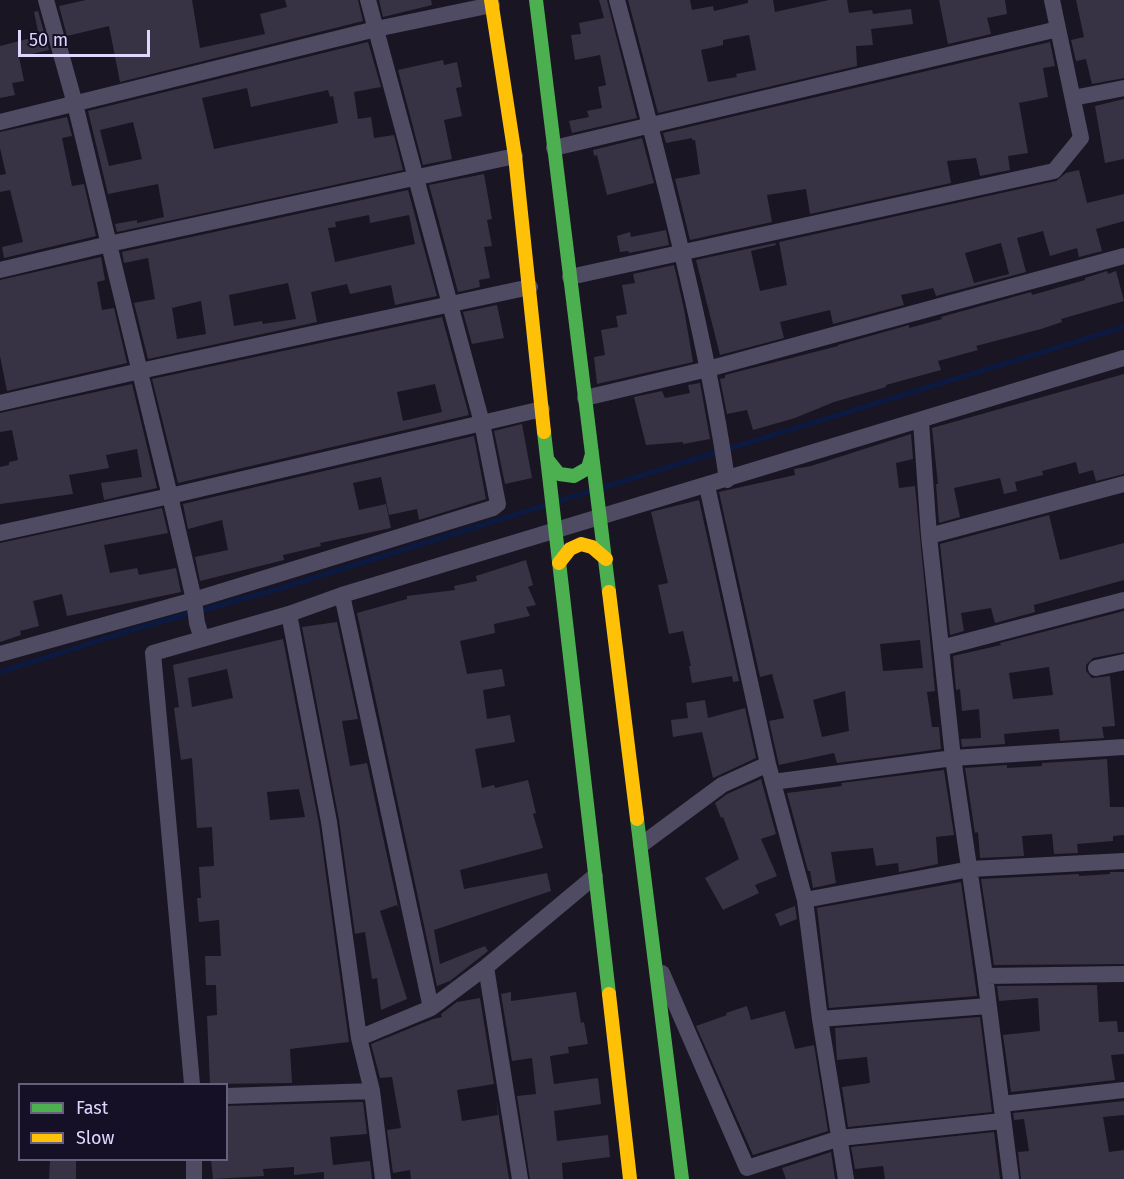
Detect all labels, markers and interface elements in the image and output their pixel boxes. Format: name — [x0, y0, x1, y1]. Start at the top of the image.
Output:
scale bar — [21, 18, 153, 56]
text: 50 m — [29, 29, 68, 51]
legend — [18, 1083, 228, 1161]
text: Fast — [76, 1097, 108, 1119]
text: Slow — [76, 1127, 114, 1149]

